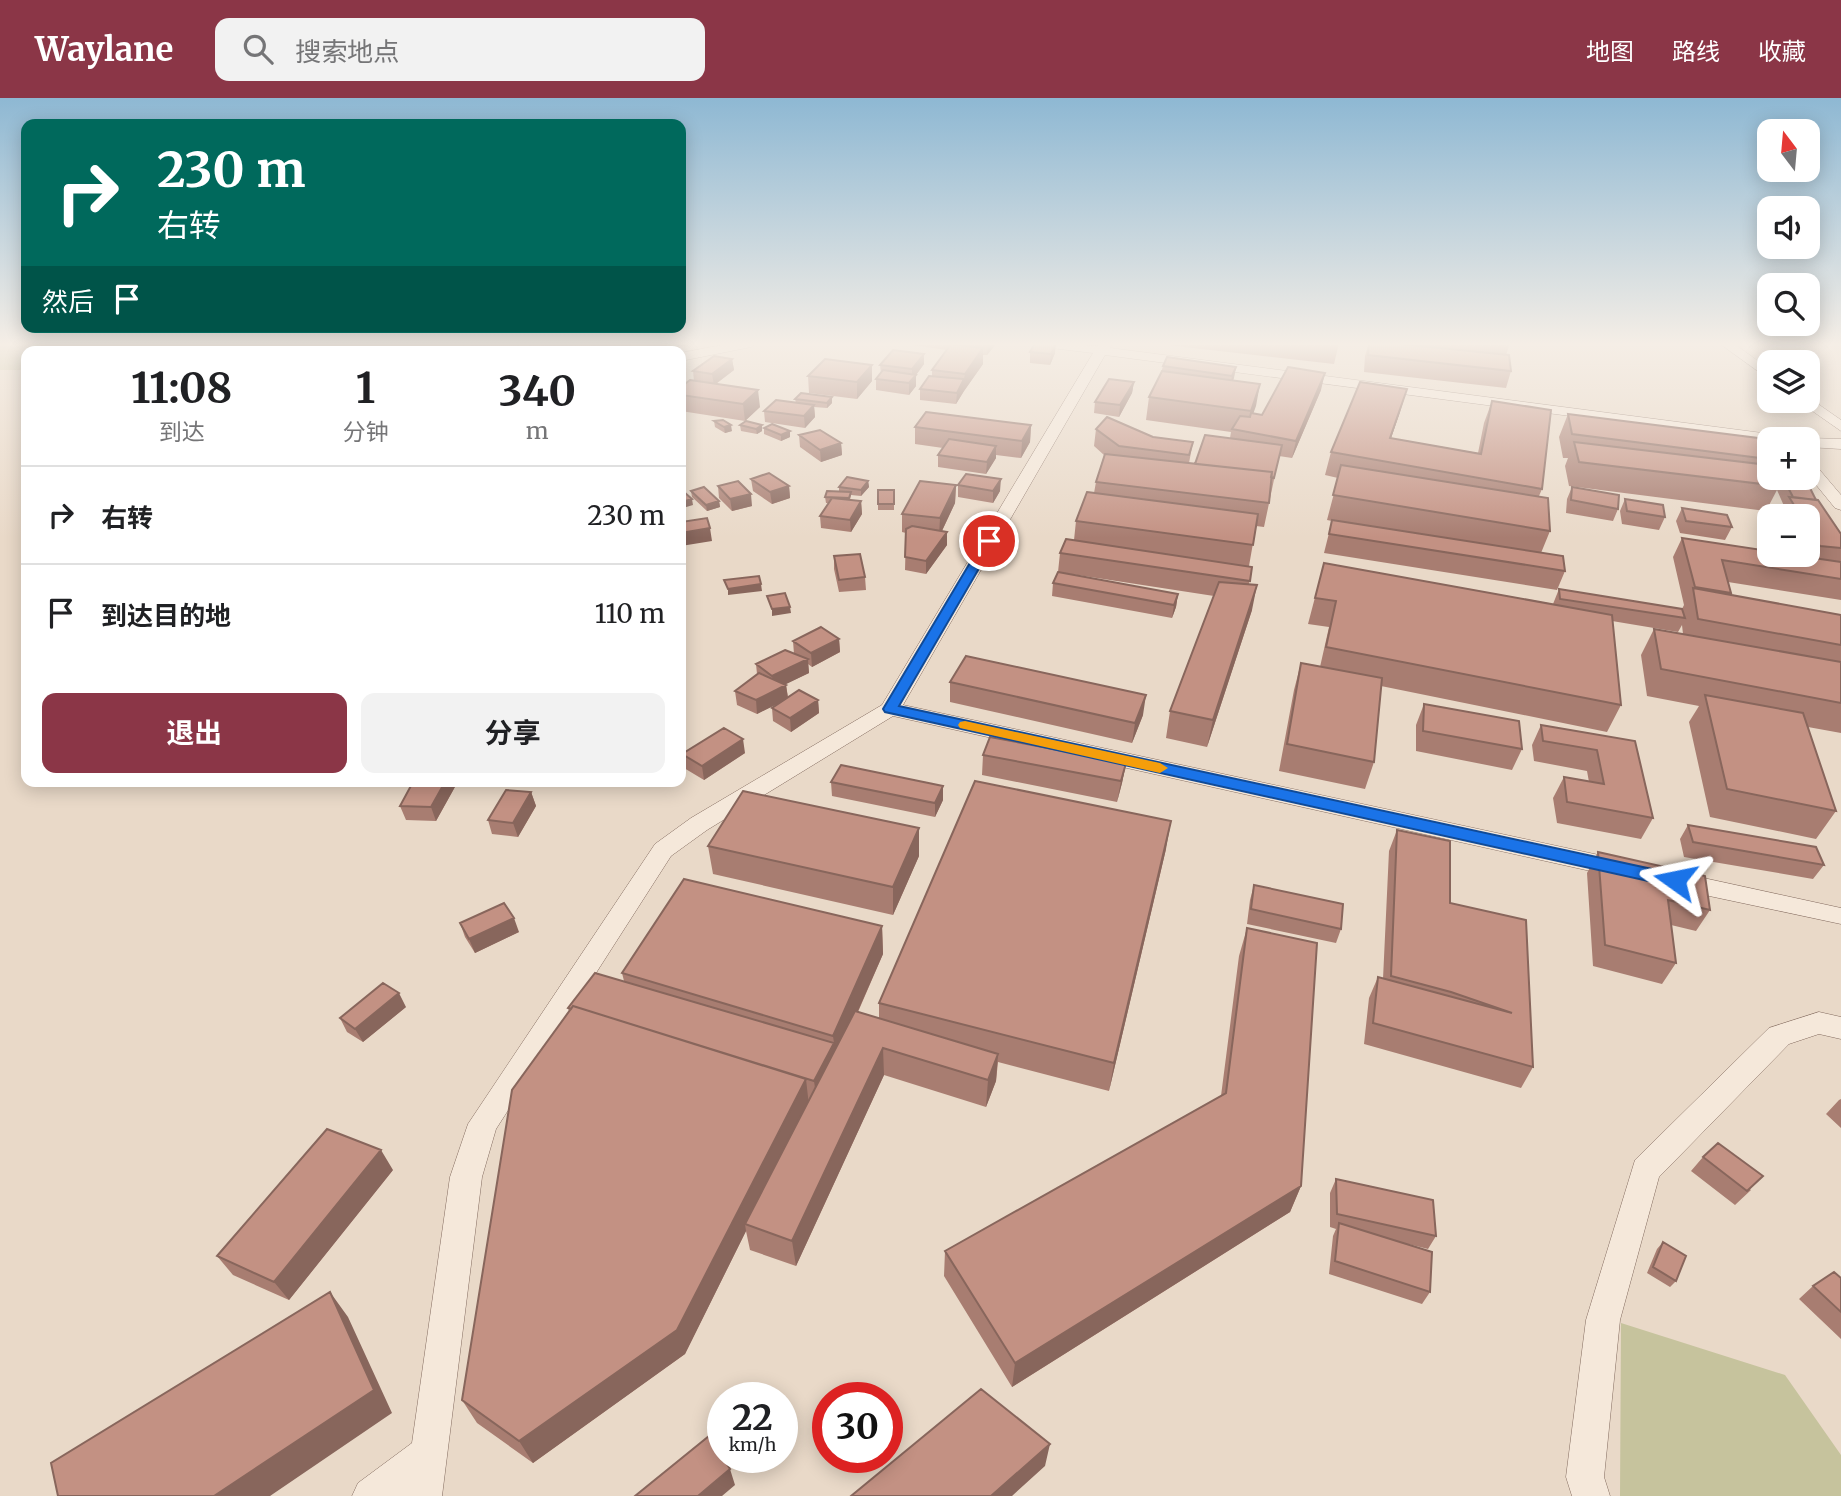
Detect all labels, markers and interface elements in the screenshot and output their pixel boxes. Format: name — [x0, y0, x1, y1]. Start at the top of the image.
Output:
search box — [215, 18, 705, 81]
text: Waylane — [35, 29, 173, 70]
icon: search — [239, 30, 277, 68]
text: 搜索地点 — [295, 35, 399, 68]
text: 地图 — [1586, 36, 1634, 67]
text: 路线 — [1672, 36, 1720, 67]
text: 收藏 — [1758, 36, 1806, 67]
north arrow — [1757, 119, 1820, 182]
map controls — [1757, 119, 1820, 567]
text: 230 m — [157, 139, 305, 200]
icon: right — [42, 147, 133, 238]
button: sound — [1757, 196, 1820, 259]
text: 右转 — [157, 206, 221, 246]
button: search — [1757, 273, 1820, 336]
icon: arrive — [108, 280, 146, 318]
text: 然后 — [42, 285, 94, 318]
button: layers — [1757, 350, 1820, 413]
text: 11:08 — [131, 362, 232, 414]
text: 1 — [356, 362, 375, 414]
text: 340 — [498, 365, 576, 417]
text: m — [526, 416, 549, 445]
text: 到达 — [159, 417, 205, 446]
text: 分钟 — [342, 417, 388, 446]
button: + — [1757, 427, 1820, 490]
icon: right — [42, 496, 80, 534]
text: 230 m — [587, 499, 665, 532]
text: 右转 — [101, 501, 153, 534]
button: − — [1757, 504, 1820, 567]
pin — [959, 511, 1019, 571]
icon: arrive — [970, 522, 1008, 560]
icon: arrive — [42, 594, 80, 632]
text: 110 m — [595, 597, 665, 630]
text: 到达目的地 — [101, 599, 231, 632]
button: 退出 — [42, 693, 347, 773]
button: 分享 — [361, 693, 665, 773]
position arrow — [1638, 843, 1712, 917]
speed limit sign: 30 — [812, 1382, 903, 1473]
text: 22 — [732, 1396, 773, 1440]
text: km/h — [729, 1433, 776, 1456]

